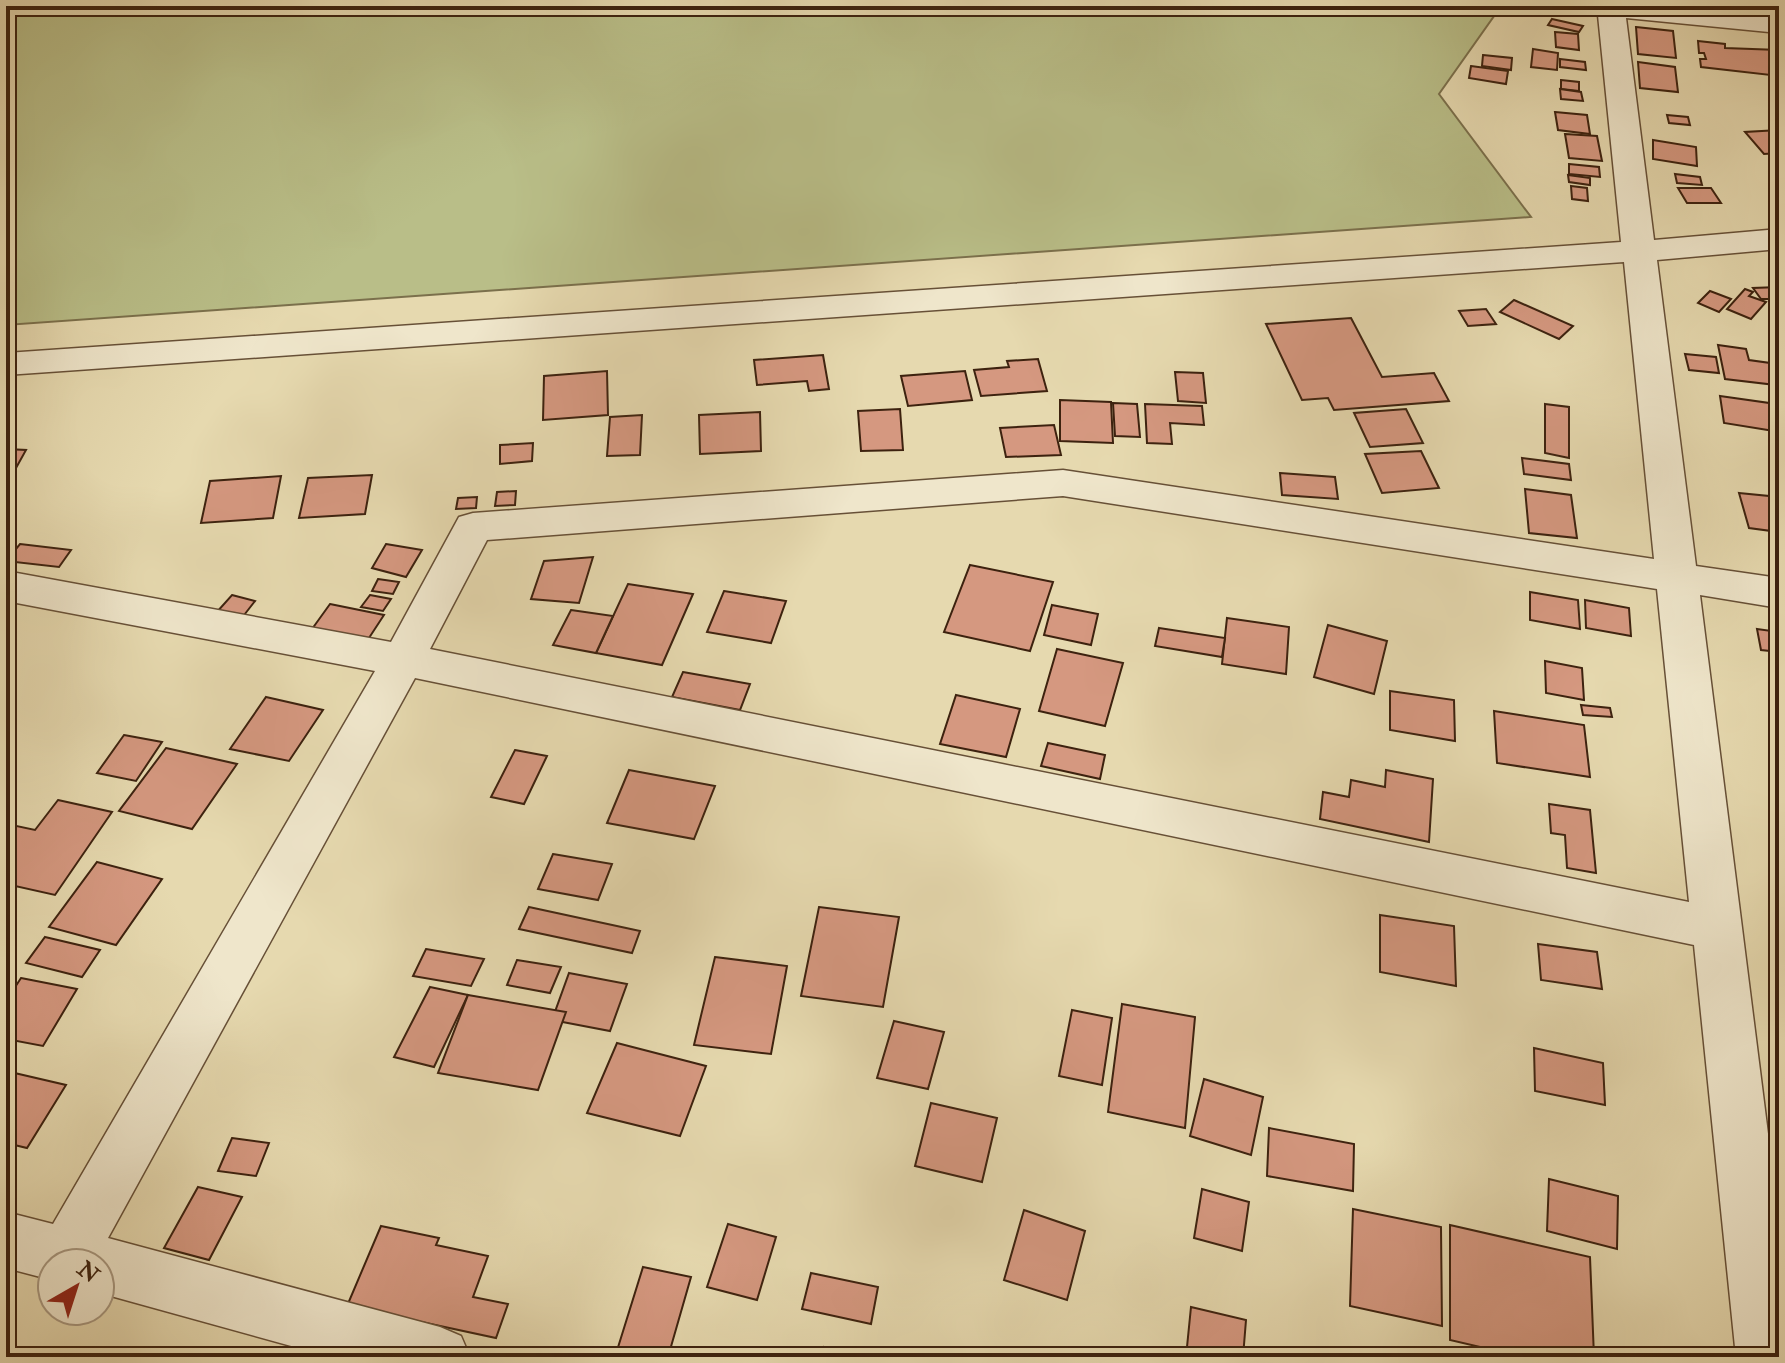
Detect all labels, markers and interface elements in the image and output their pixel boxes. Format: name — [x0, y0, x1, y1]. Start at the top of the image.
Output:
north arrow — [36, 1247, 116, 1327]
text: N — [71, 1255, 105, 1290]

